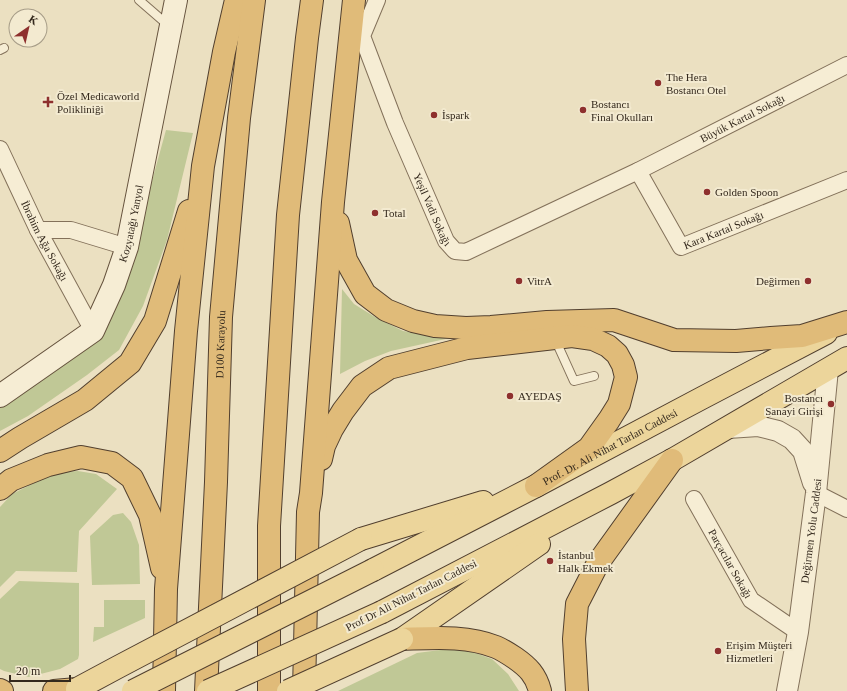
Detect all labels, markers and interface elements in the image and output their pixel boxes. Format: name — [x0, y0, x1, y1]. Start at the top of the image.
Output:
north arrow — [8, 8, 48, 48]
text: K — [27, 12, 41, 27]
place label: The Hera Bostancı Otel — [666, 71, 726, 96]
marker: The Hera Bostancı Otel — [653, 78, 663, 88]
place label: Özel Medicaworld Polikliniği — [57, 90, 140, 115]
street label: Büyük Kartal Sokağı — [698, 92, 786, 145]
marker: Özel Medicaworld Polikliniği — [42, 96, 54, 108]
place label: Bostancı Final Okulları — [591, 98, 653, 123]
marker: Bostancı Final Okulları — [578, 105, 588, 115]
place label: İspark — [442, 109, 470, 121]
marker: İspark — [429, 110, 439, 120]
street label: Yeşil Vadi Sokağı — [411, 171, 453, 248]
street label: Kozyatağı Yanyol — [116, 184, 145, 264]
place label: Golden Spoon — [715, 186, 779, 198]
marker: Golden Spoon — [702, 187, 712, 197]
street label: İbrahim Ağa Sokağı — [19, 199, 70, 283]
place label: Total — [383, 207, 405, 219]
marker: Total — [370, 208, 380, 218]
street label: Kara Kartal Sokağı — [682, 208, 765, 251]
place label: VitrA — [527, 275, 552, 287]
place label: Değirmen — [756, 275, 800, 287]
marker: VitrA — [514, 276, 524, 286]
marker: Değirmen — [803, 276, 813, 286]
street label: D100 Karayolu — [213, 309, 228, 379]
place label: AYEDAŞ — [518, 390, 562, 402]
marker: AYEDAŞ — [505, 391, 515, 401]
place label: Bostancı Sanayi Girişi — [765, 392, 823, 417]
marker: Bostancı Sanayi Girişi — [826, 399, 836, 409]
street label: Prof. Dr. Ali Nihat Tarlan Caddesi — [541, 406, 679, 487]
street label: Değirmen Yolu Caddesi — [798, 478, 823, 584]
street label: Parçacılar Sokağı — [706, 527, 755, 600]
place label: İstanbul Halk Ekmek — [558, 549, 614, 574]
marker: İstanbul Halk Ekmek — [545, 556, 555, 566]
street label: Prof Dr Ali Nihat Tarlan Caddesi — [344, 557, 478, 633]
place label: Erişim Müşteri Hizmetleri — [726, 639, 792, 664]
marker: Erişim Müşteri Hizmetleri — [713, 646, 723, 656]
scale bar — [10, 657, 70, 683]
text: 20 m — [16, 664, 41, 678]

